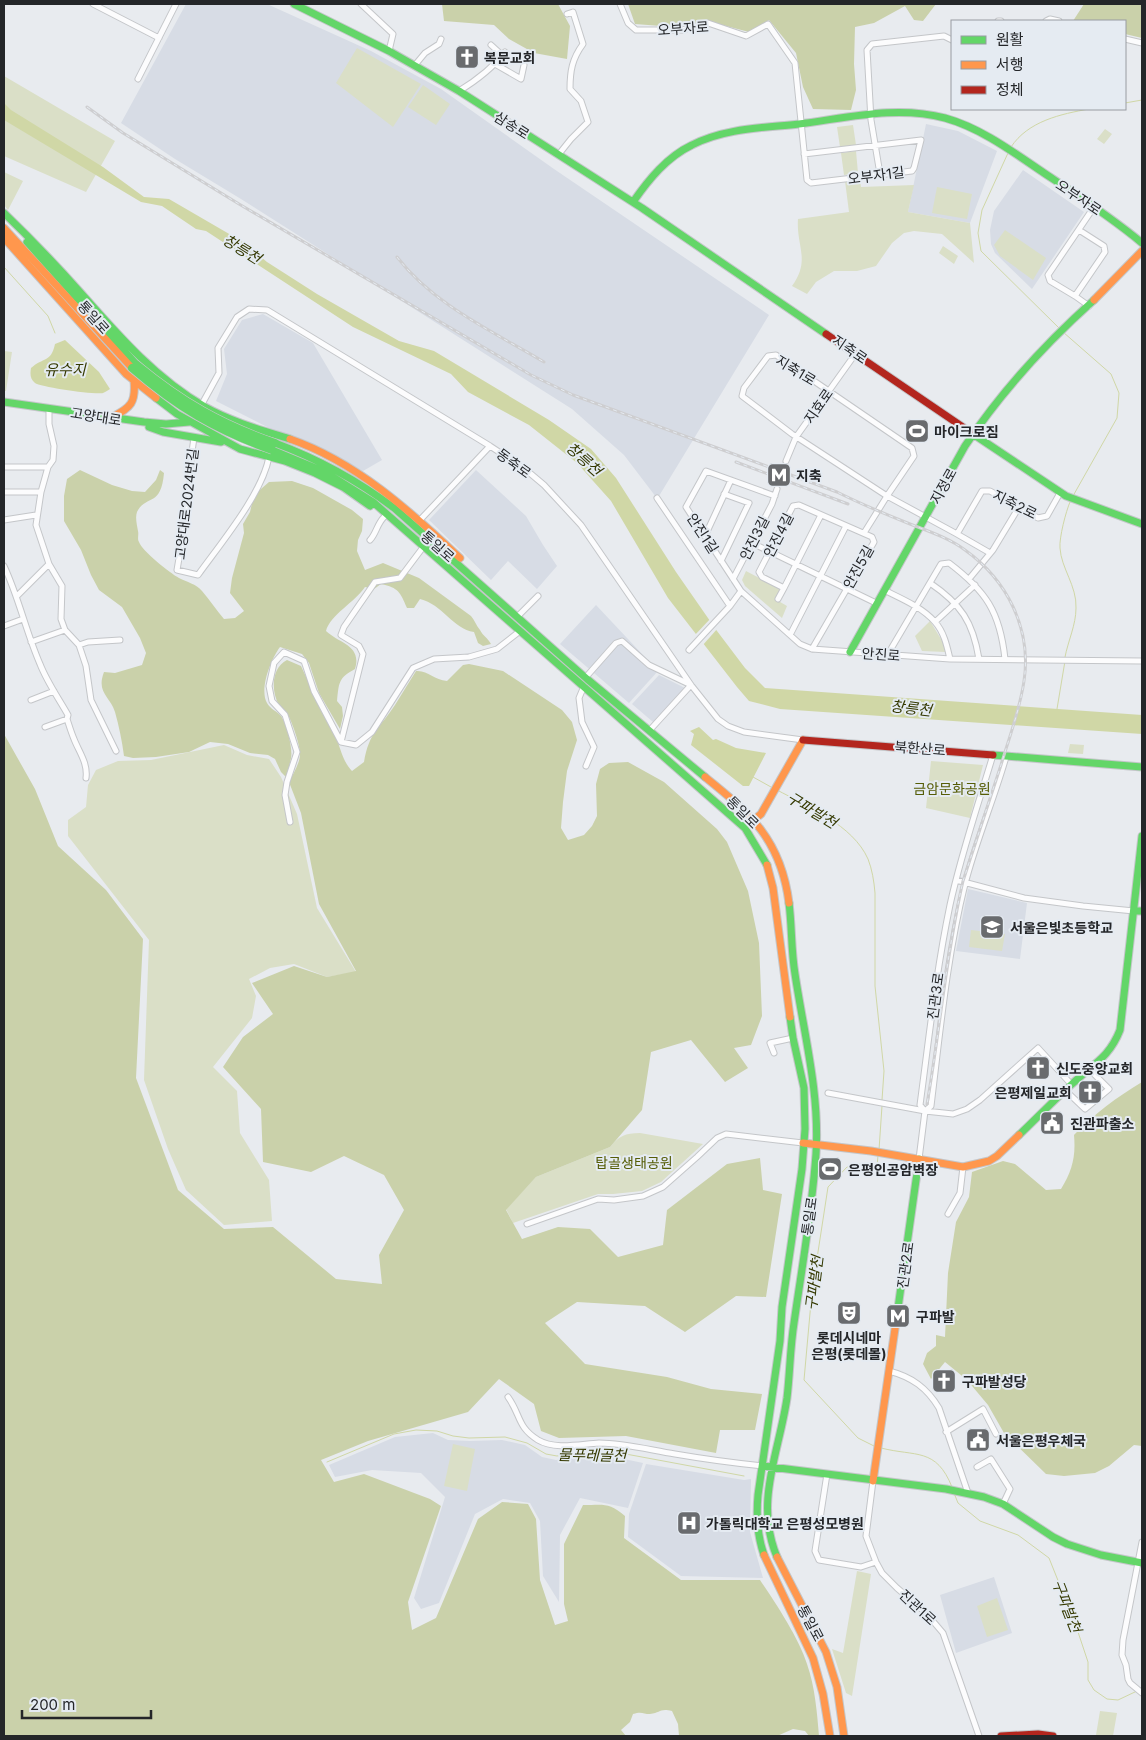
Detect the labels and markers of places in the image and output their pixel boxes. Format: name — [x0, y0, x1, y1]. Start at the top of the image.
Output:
church icon: 복문교회 — [454, 44, 480, 70]
place label: 복문교회 — [484, 49, 536, 66]
sports icon: 마이크로짐 — [904, 418, 930, 444]
place label: 마이크로짐 — [934, 423, 998, 440]
metro station icon: 지축 — [766, 462, 792, 488]
place label: 지축 — [796, 467, 822, 484]
school or university icon: 서울은빛초등학교 — [979, 914, 1005, 940]
place label: 서울은빛초등학교 — [1010, 919, 1113, 936]
church icon: 신도중앙교회 — [1025, 1055, 1051, 1081]
place label: 신도중앙교회 — [1056, 1060, 1133, 1077]
church icon: 은평제일교회 — [1077, 1079, 1103, 1105]
place label: 은평제일교회 — [995, 1084, 1072, 1101]
public building icon: 진관파출소 — [1039, 1110, 1065, 1136]
place label: 진관파출소 — [1070, 1115, 1135, 1132]
sports icon: 은평인공암벽장 — [817, 1156, 843, 1182]
place label: 은평인공암벽장 — [848, 1161, 938, 1178]
theatre icon: 롯데시네마 은평(롯데몰) — [836, 1300, 862, 1326]
metro station icon: 구파발 — [885, 1303, 911, 1329]
place label: 구파발 — [916, 1308, 955, 1325]
place label: 롯데시네마 은평(롯데몰) — [812, 1329, 886, 1362]
church icon: 구파발성당 — [931, 1368, 957, 1394]
place label: 구파발성당 — [962, 1373, 1027, 1390]
public building icon: 서울은평우체국 — [965, 1427, 991, 1453]
place label: 서울은평우체국 — [996, 1432, 1086, 1449]
hospital icon: 가톨릭대학교 은평성모병원 — [676, 1510, 702, 1536]
place label: 가톨릭대학교 은평성모병원 — [706, 1515, 864, 1532]

